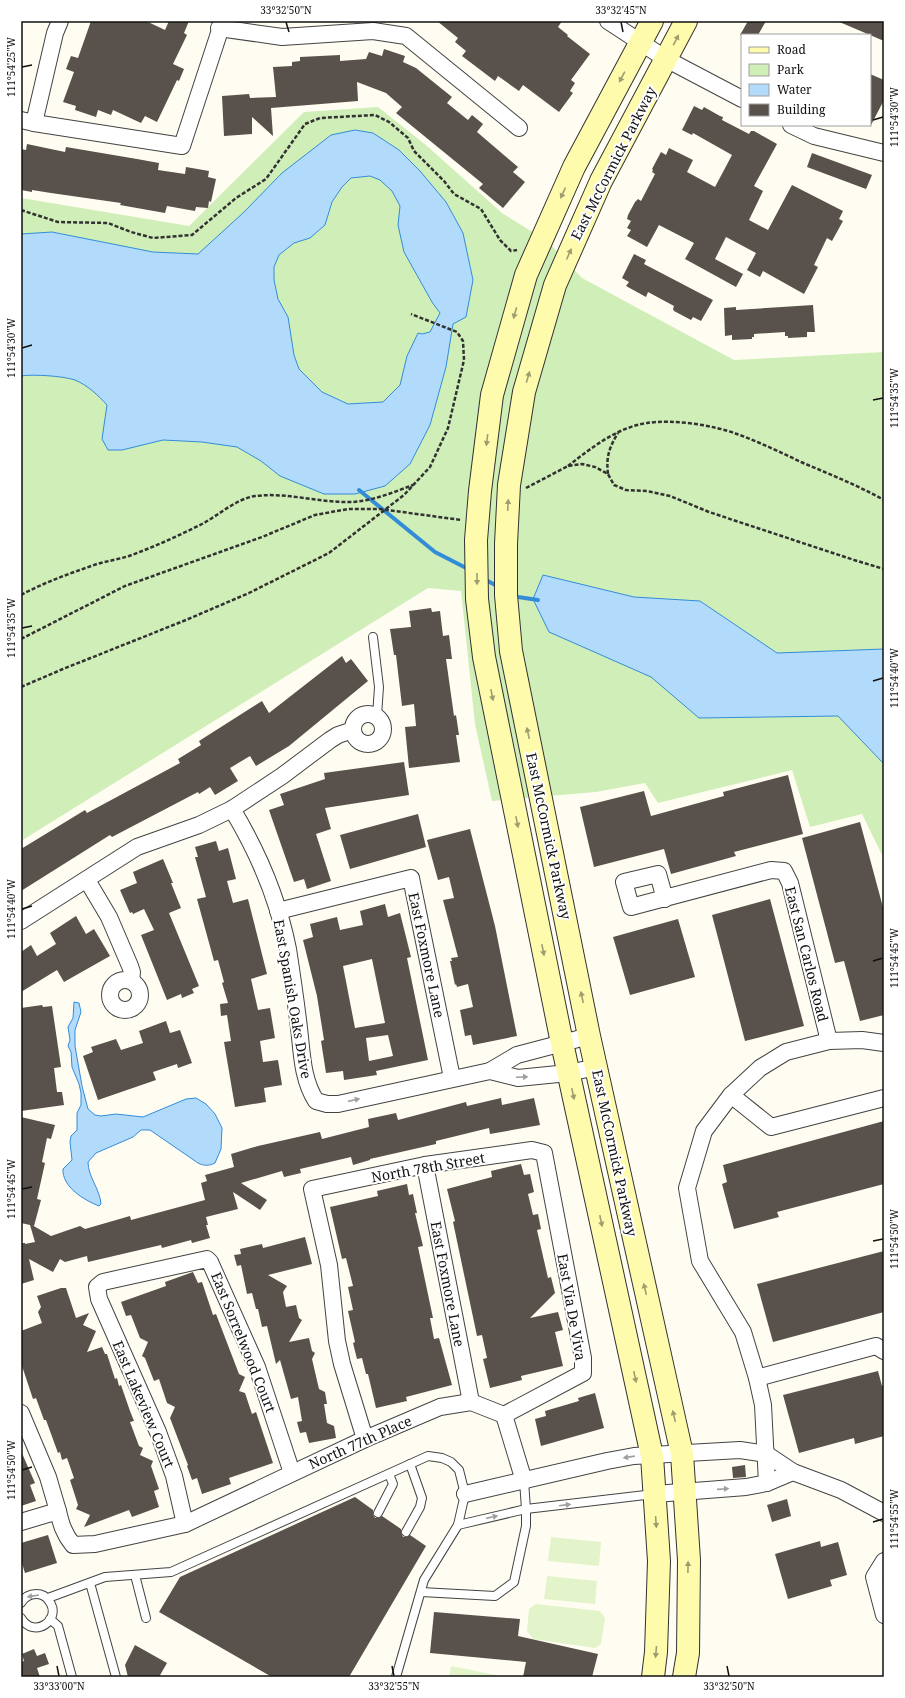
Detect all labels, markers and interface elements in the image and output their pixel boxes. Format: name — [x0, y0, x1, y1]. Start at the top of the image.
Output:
text: 33°32'50"N — [260, 3, 312, 17]
text: 33°32'45"N — [595, 3, 647, 17]
one-way arrow — [673, 34, 679, 46]
legend — [741, 34, 871, 126]
text: 111°54'25"W — [4, 37, 18, 97]
text: Road — [777, 41, 807, 58]
text: Park — [777, 61, 805, 78]
one-way arrow — [619, 71, 625, 83]
text: Water — [777, 81, 812, 98]
street label: East McCormick Parkway — [566, 83, 660, 243]
text: 111°54'30"W — [887, 87, 901, 147]
text: Building — [777, 101, 826, 118]
one-way arrow — [560, 187, 566, 198]
one-way arrow — [566, 248, 572, 259]
one-way arrow — [512, 308, 518, 320]
text: 111°54'30"W — [4, 318, 18, 378]
text: 111°54'35"W — [887, 368, 901, 428]
one-way arrow — [525, 371, 531, 383]
one-way arrow — [483, 434, 490, 446]
one-way arrow — [505, 498, 511, 511]
one-way arrow — [474, 573, 480, 586]
text: 111°54'35"W — [4, 598, 18, 658]
text: 111°54'40"W — [887, 648, 901, 708]
one-way arrow — [489, 689, 495, 701]
one-way arrow — [524, 727, 530, 739]
street label: East McCormick Parkway — [522, 751, 576, 921]
one-way arrow — [515, 816, 521, 829]
text: 111°54'40"W — [4, 879, 18, 939]
street label: East San Carlos Road — [781, 884, 833, 1024]
street label: East Foxmore Lane — [404, 891, 450, 1019]
street label: East Spanish Oaks Drive — [270, 918, 316, 1080]
text: 111°54'45"W — [887, 928, 901, 988]
one-way arrow — [540, 944, 546, 956]
one-way arrow — [578, 991, 584, 1004]
street label: East McCormick Parkway — [588, 1068, 642, 1238]
one-way arrow — [516, 1074, 529, 1080]
one-way arrow — [571, 1088, 577, 1101]
one-way arrow — [348, 1097, 360, 1103]
street label: North 78th Street — [370, 1148, 486, 1186]
text: 111°54'45"W — [4, 1159, 18, 1219]
text: 111°54'50"W — [887, 1209, 901, 1269]
one-way arrow — [598, 1215, 604, 1228]
street label: East Foxmore Lane — [427, 1220, 469, 1348]
street label: East Via De Viva — [553, 1252, 591, 1362]
street label: East Sorrelwood Court — [207, 1269, 281, 1415]
one-way arrow — [642, 1283, 648, 1295]
street label: East Lakeview Court — [109, 1338, 179, 1471]
one-way arrow — [632, 1371, 638, 1383]
one-way arrow — [670, 1410, 676, 1422]
street label: North 77th Place — [305, 1411, 415, 1473]
text: 111°54'50"W — [4, 1440, 18, 1500]
one-way arrow — [623, 1454, 635, 1460]
one-way arrow — [717, 1486, 730, 1492]
text: 111°54'55"W — [887, 1489, 901, 1549]
one-way arrow — [559, 1502, 571, 1508]
one-way arrow — [486, 1514, 498, 1520]
one-way arrow — [653, 1516, 660, 1528]
one-way arrow — [685, 1561, 692, 1573]
one-way arrow — [27, 1593, 40, 1599]
one-way arrow — [652, 1646, 659, 1658]
text: 33°33'00"N — [33, 1679, 85, 1693]
text: 33°32'55"N — [368, 1679, 420, 1693]
text: 33°32'50"N — [703, 1679, 755, 1693]

